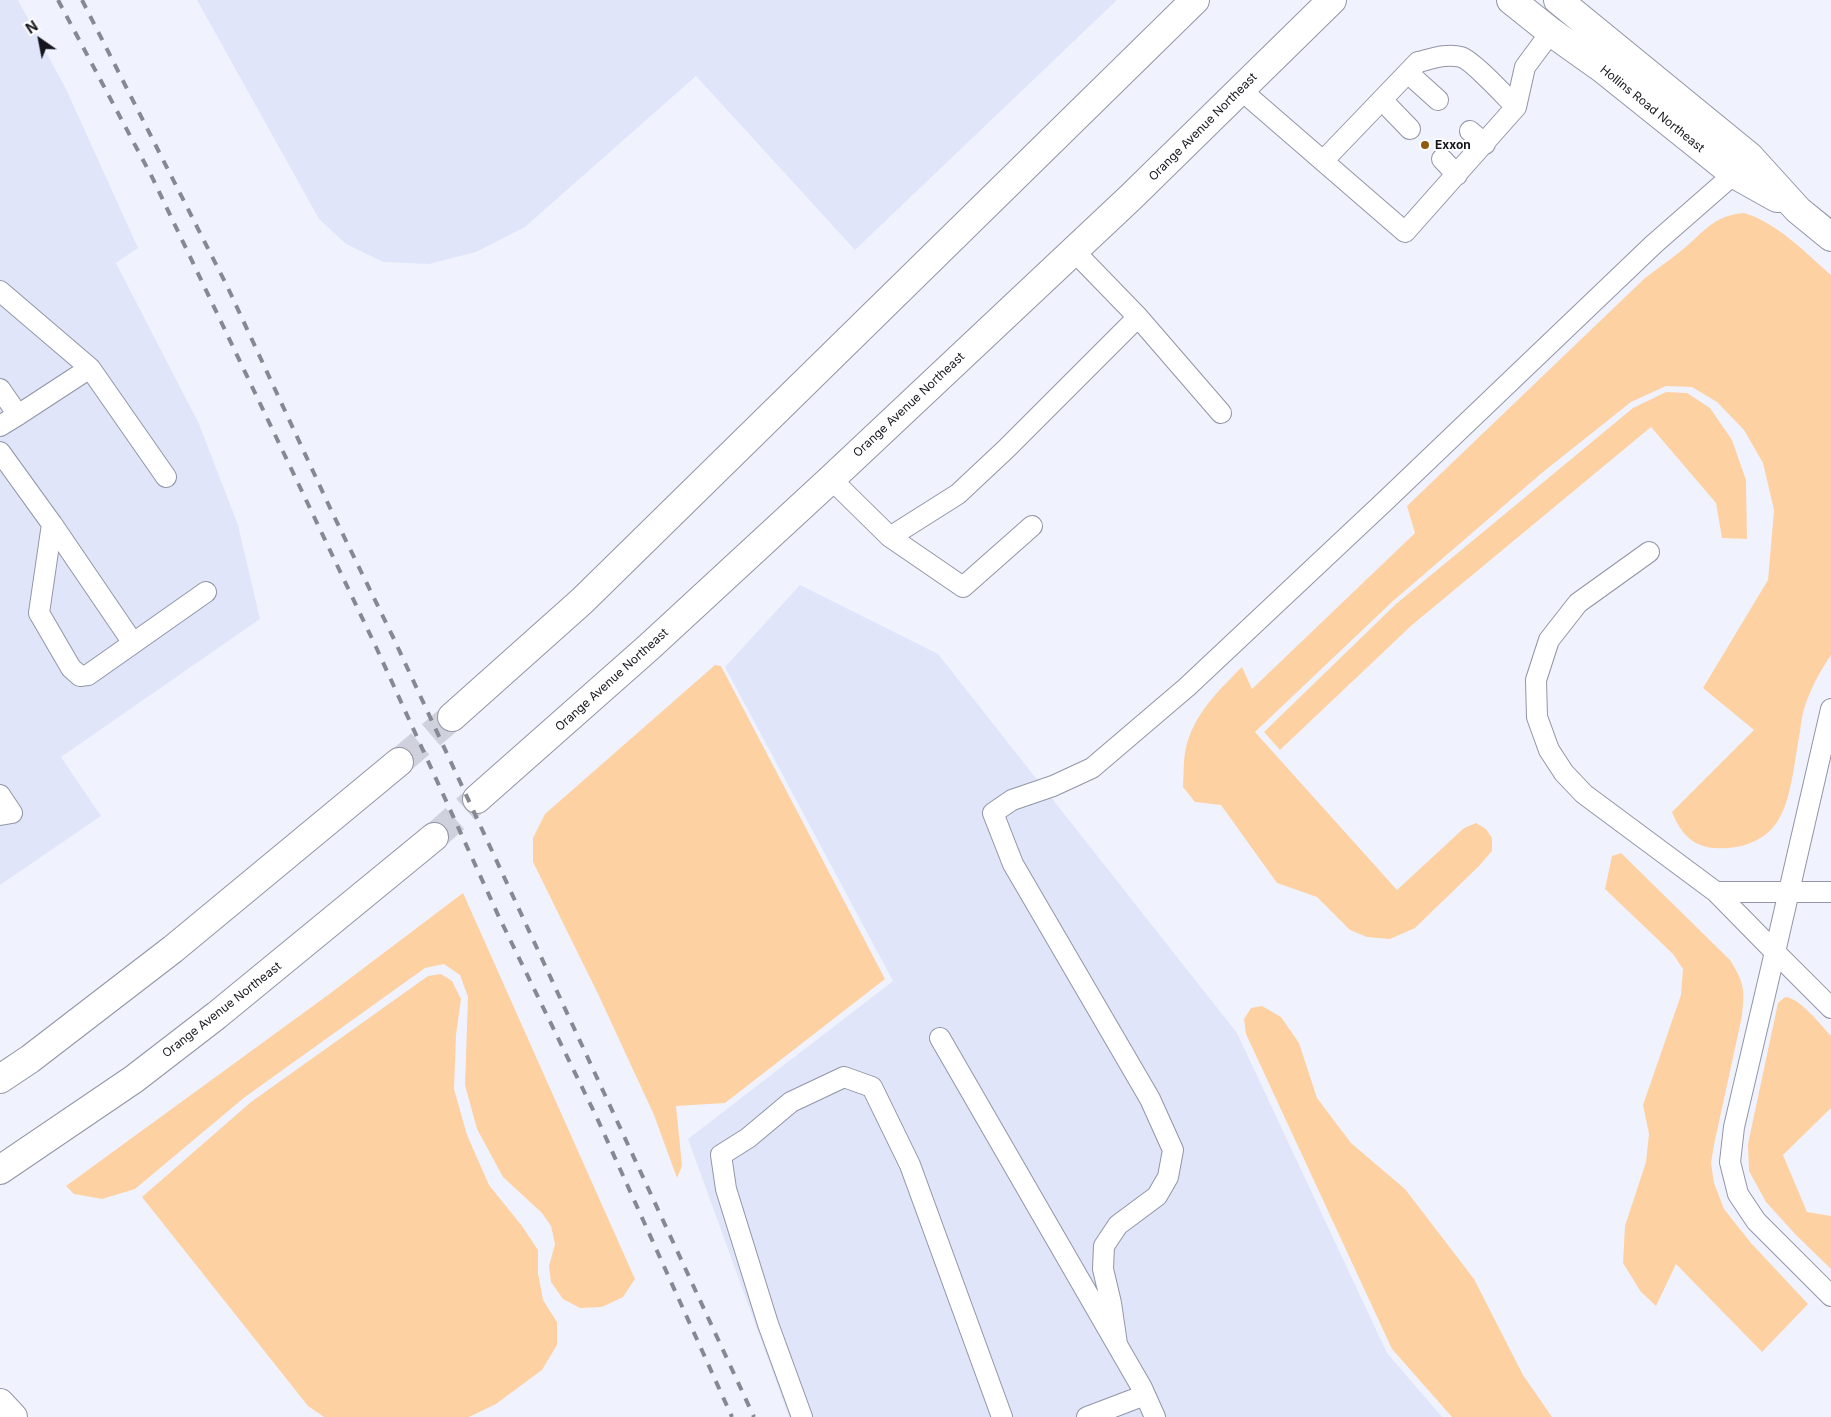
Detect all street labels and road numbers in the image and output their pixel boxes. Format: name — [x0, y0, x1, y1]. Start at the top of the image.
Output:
street label: Hollins Road Northeast — [1597, 62, 1707, 156]
street label: Orange Avenue Northeast — [1146, 70, 1260, 184]
street label: Orange Avenue Northeast — [850, 350, 968, 460]
street label: Orange Avenue Northeast — [553, 626, 671, 734]
street label: Orange Avenue Northeast — [160, 959, 284, 1061]

